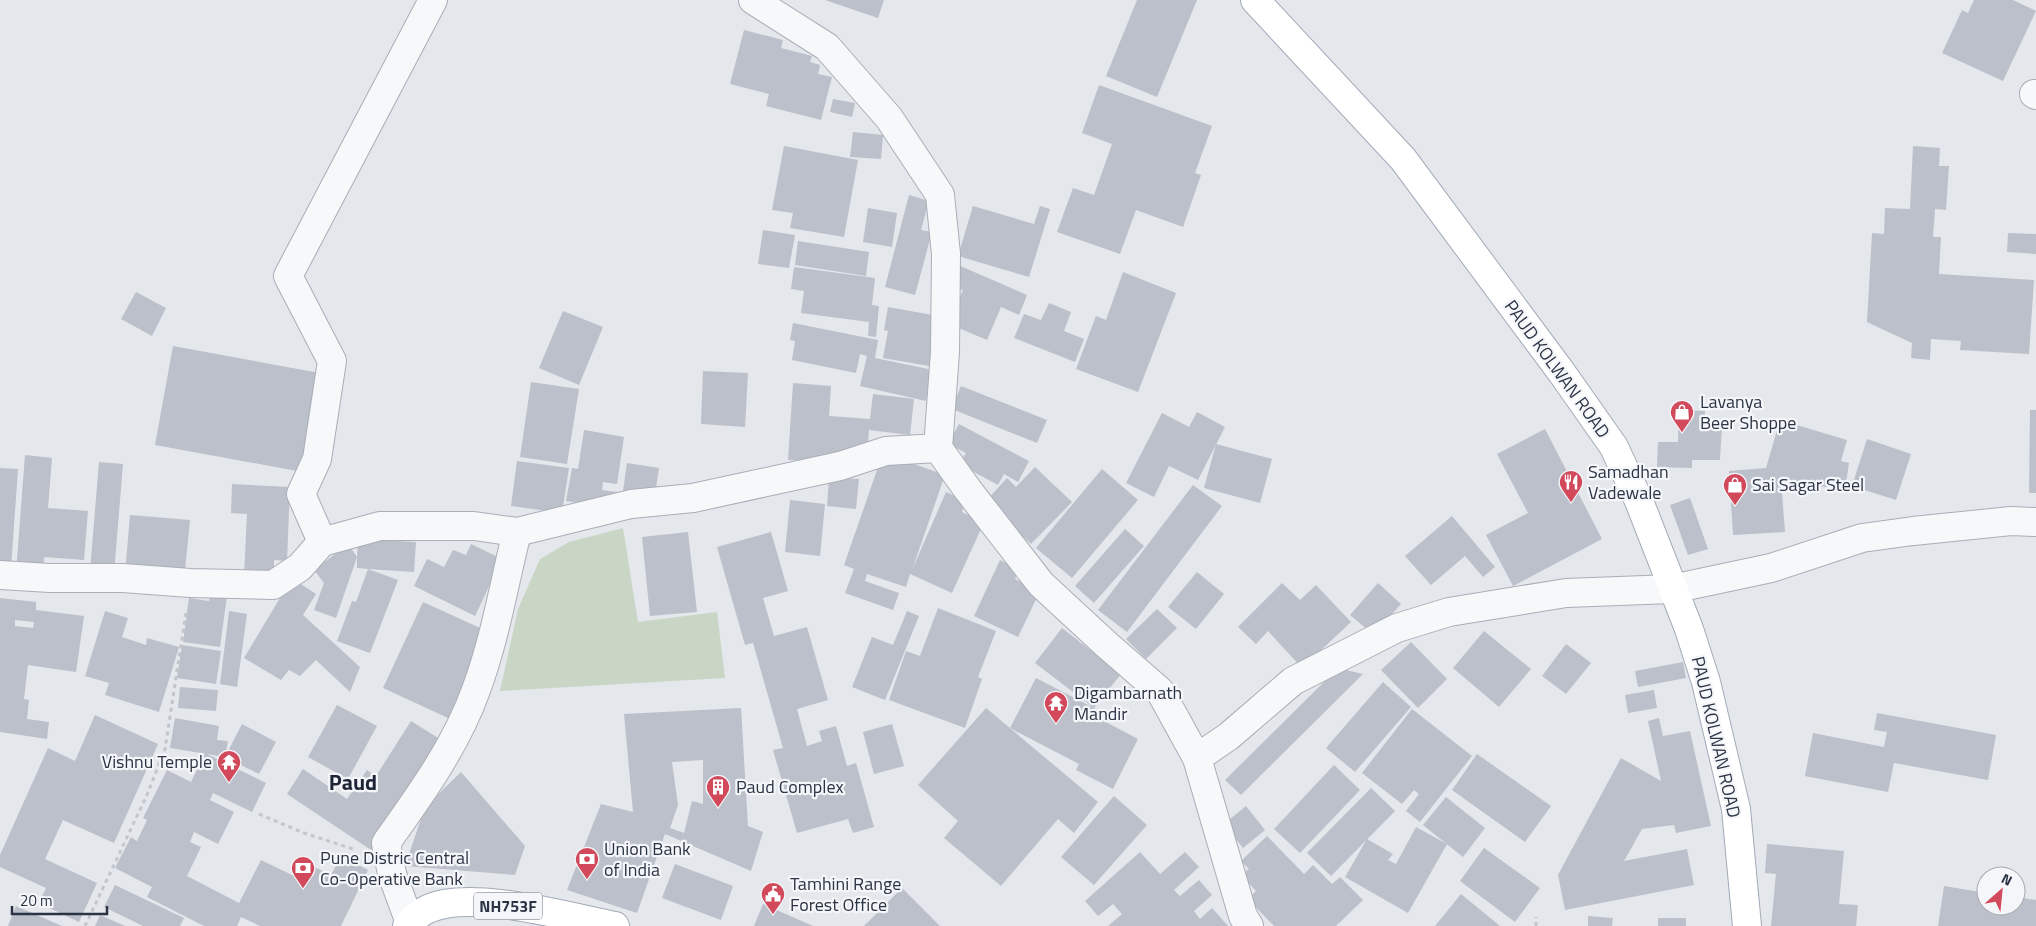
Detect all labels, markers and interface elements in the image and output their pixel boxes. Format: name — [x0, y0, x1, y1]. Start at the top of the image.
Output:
street label: PAUD KOLWAN ROAD — [1498, 294, 1617, 443]
place label: Lavanya Beer Shoppe — [1700, 388, 1796, 436]
shop icon: Lavanya Beer Shoppe — [1669, 399, 1695, 433]
place label: Samadhan Vadewale — [1588, 458, 1669, 506]
restaurant icon: Samadhan Vadewale — [1558, 469, 1584, 503]
place label: Sai Sagar Steel — [1752, 471, 1864, 498]
shop icon: Sai Sagar Steel — [1722, 472, 1748, 506]
street label: PAUD KOLWAN ROAD — [1685, 653, 1748, 820]
place label: Digambarnath Mandir — [1074, 679, 1182, 727]
temple icon: Digambarnath Mandir — [1043, 690, 1069, 724]
place label: Vishnu Temple — [102, 748, 212, 775]
temple icon: Vishnu Temple — [216, 749, 242, 783]
district label: Paud — [329, 765, 377, 799]
place label: Paud Complex — [736, 773, 844, 800]
building icon: Paud Complex — [705, 774, 731, 808]
place label: Union Bank of India — [604, 835, 691, 883]
place label: Pune Distric Central Co-Operative Bank — [320, 844, 469, 892]
bank icon: Union Bank of India — [574, 846, 600, 880]
bank icon: Pune Distric Central Co-Operative Bank — [290, 855, 316, 889]
north arrow — [1976, 866, 2026, 916]
text: N — [1998, 867, 2016, 891]
place label: Tamhini Range Forest Office — [790, 870, 901, 918]
public building icon: Tamhini Range Forest Office — [760, 881, 786, 915]
scale bar — [12, 884, 108, 916]
text: 20 m — [20, 889, 53, 912]
road number: NH753F — [474, 892, 542, 919]

